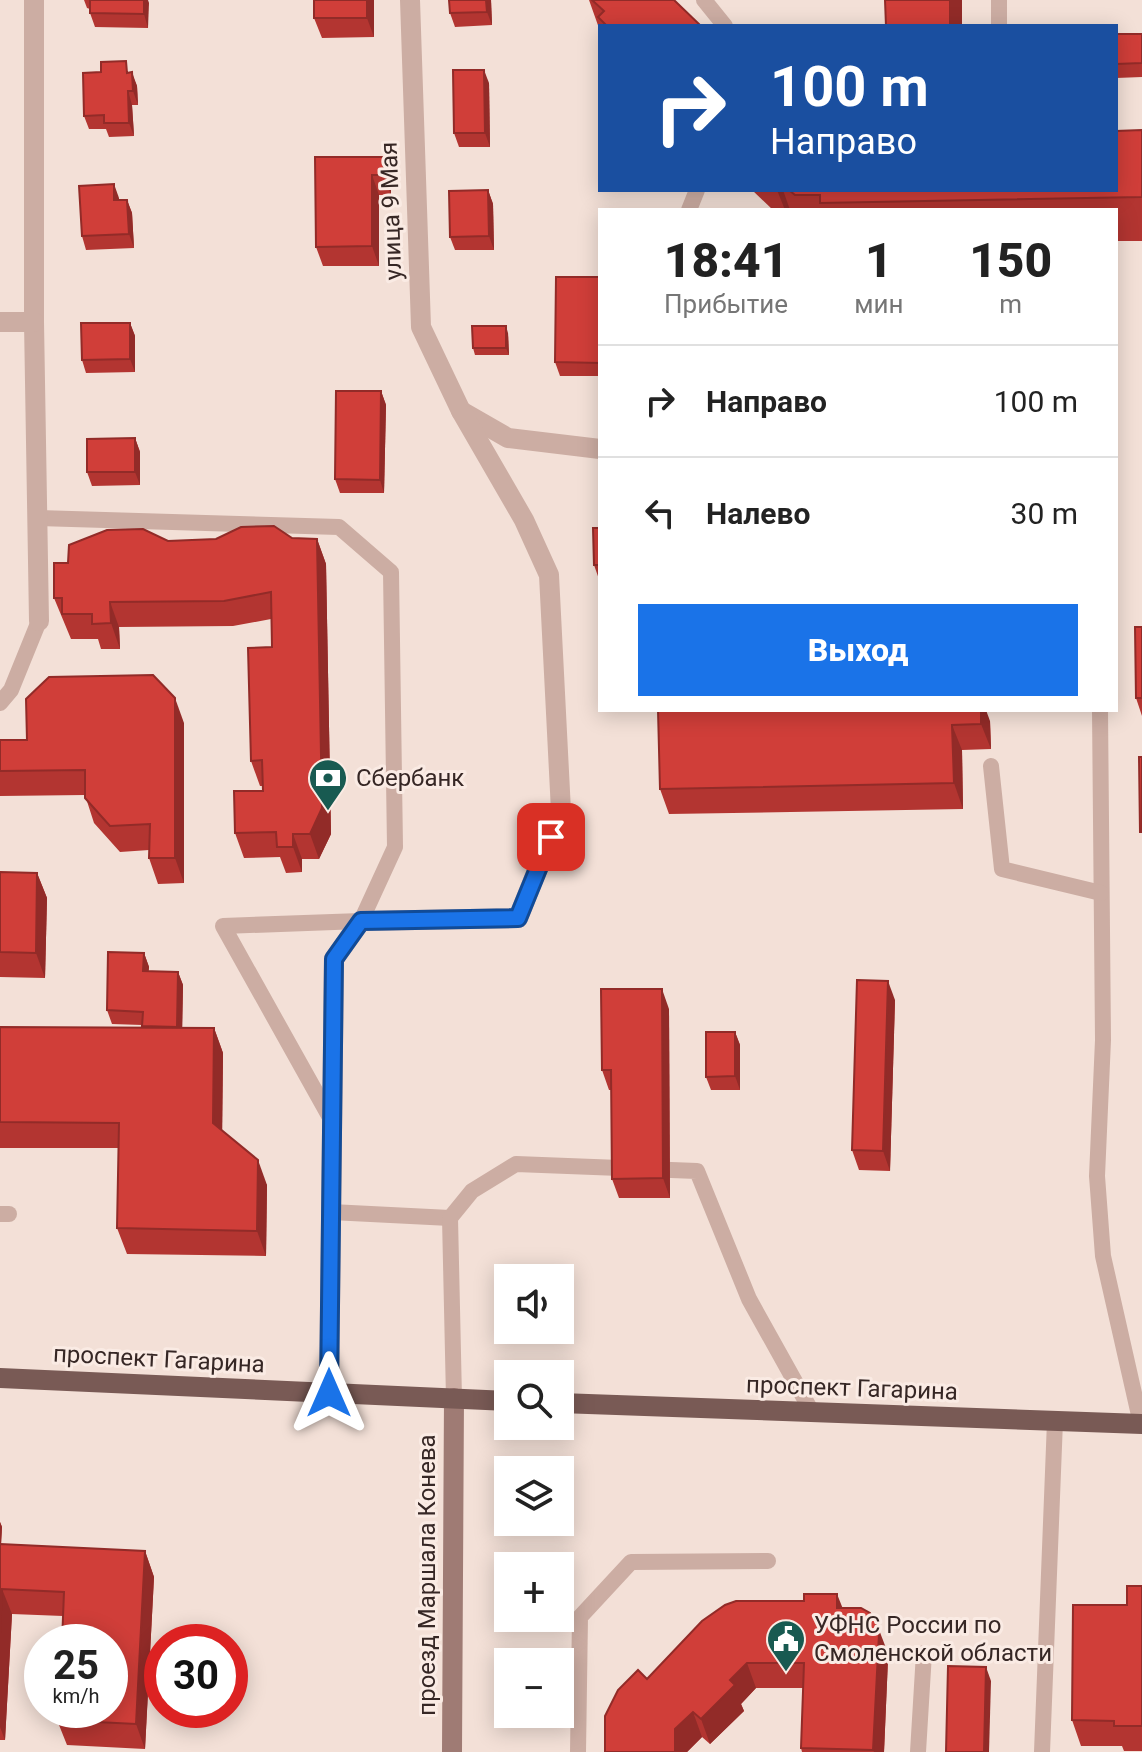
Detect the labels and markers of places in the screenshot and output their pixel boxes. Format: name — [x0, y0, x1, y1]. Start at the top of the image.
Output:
bank icon: Сбербанк — [307, 757, 349, 812]
place label: Сбербанк — [356, 764, 464, 792]
pin — [517, 803, 585, 871]
place label: УФНС России по Смоленской области — [814, 1611, 1052, 1667]
public building icon: УФНС России по Смоленской области — [765, 1618, 807, 1673]

